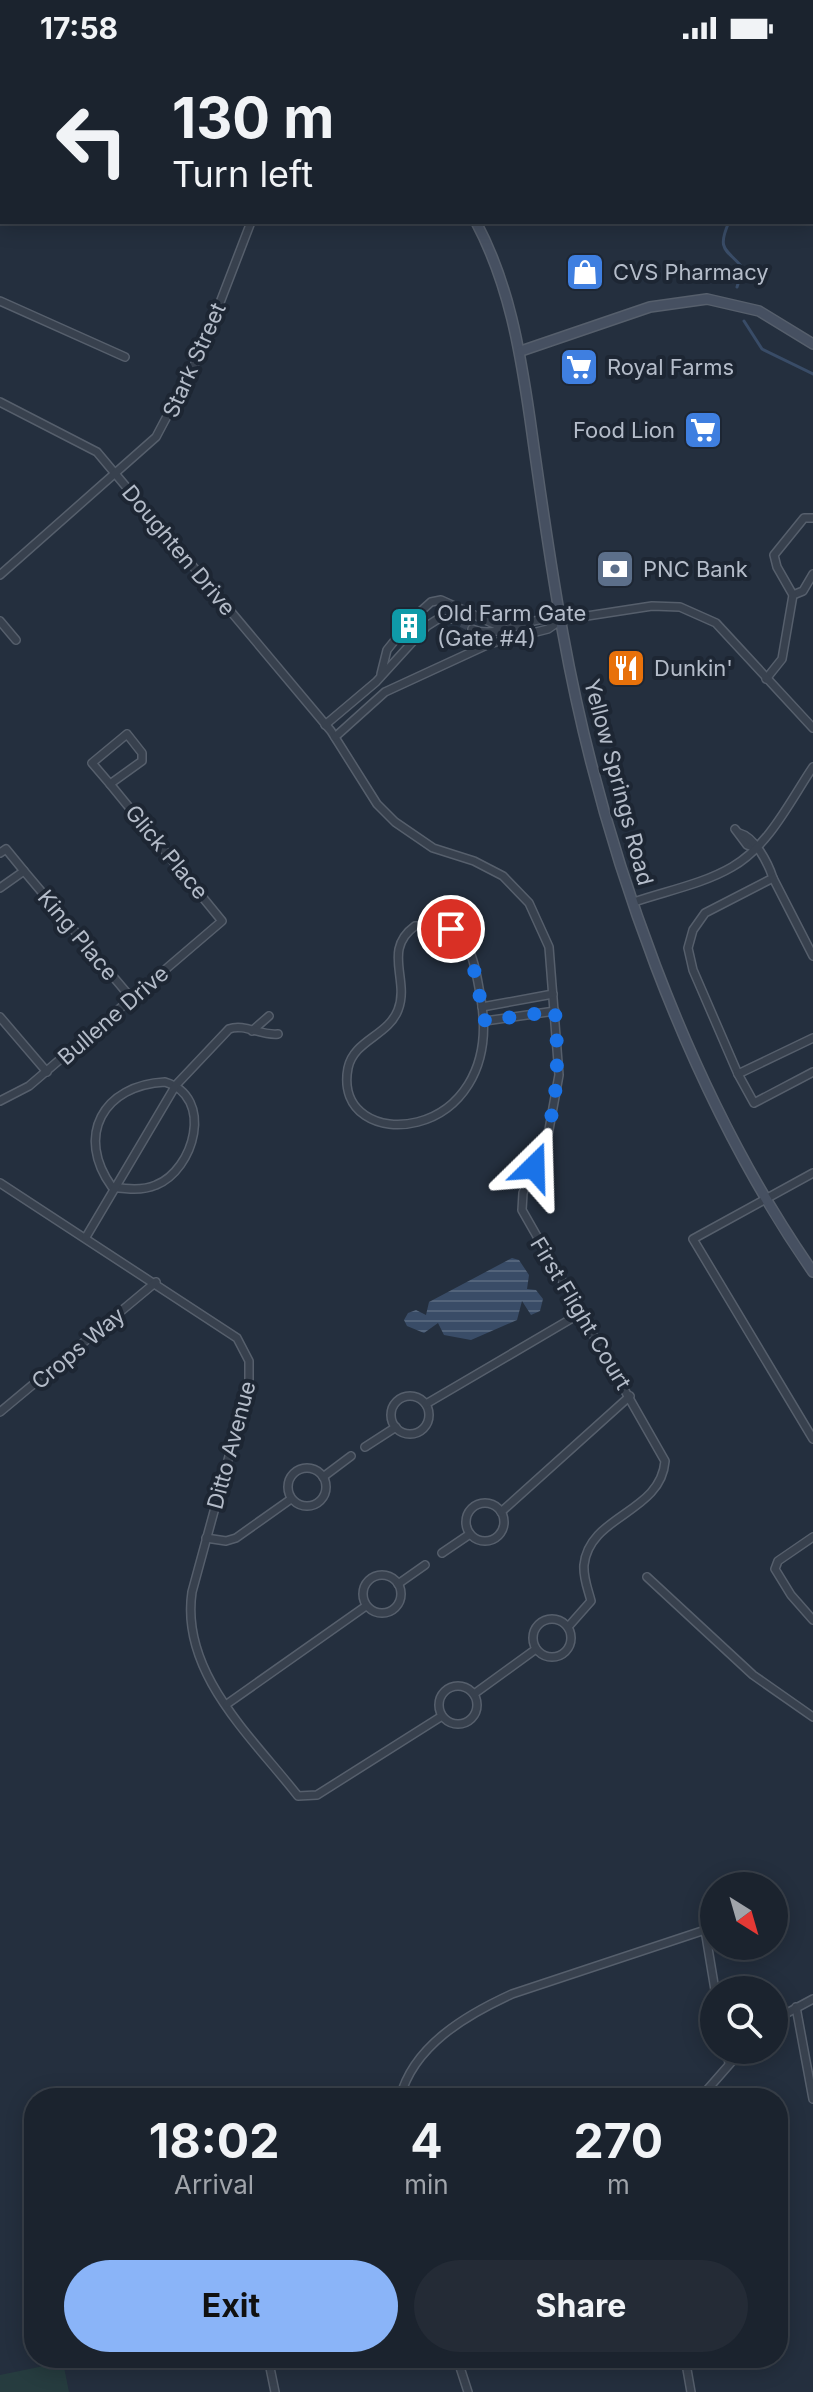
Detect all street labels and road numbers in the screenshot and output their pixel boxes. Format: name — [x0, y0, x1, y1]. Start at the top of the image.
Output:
street label: Stark Street — [157, 299, 231, 421]
street label: Doughten Drive — [117, 480, 241, 620]
street label: Yellow Springs Road — [579, 676, 659, 888]
street label: Glick Place — [120, 800, 214, 904]
street label: King Place — [33, 884, 123, 986]
street label: Bullene Drive — [53, 960, 173, 1070]
street label: First Flight Court — [525, 1232, 637, 1394]
street label: Crops Way — [26, 1302, 130, 1394]
street label: Ditto Avenue — [201, 1378, 261, 1512]

